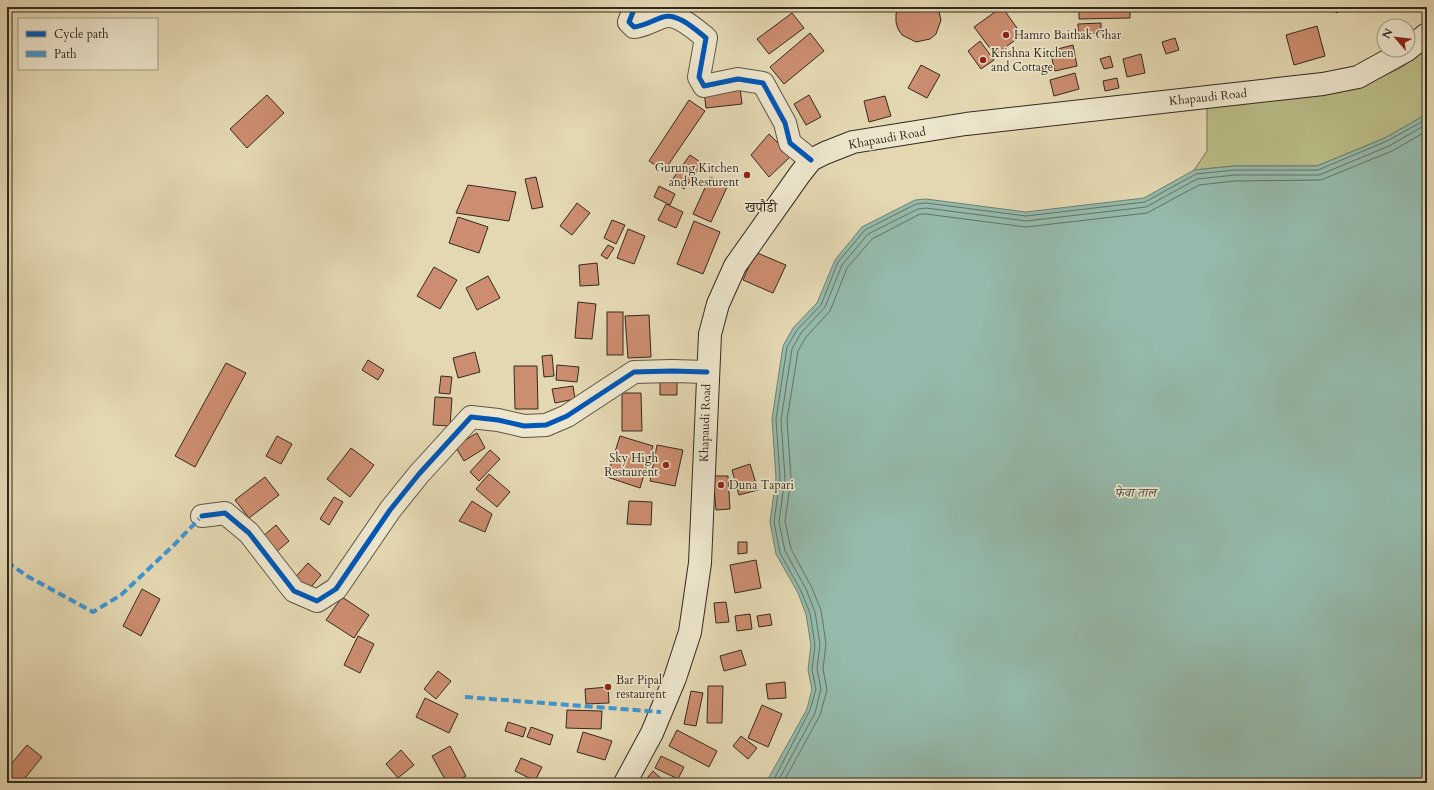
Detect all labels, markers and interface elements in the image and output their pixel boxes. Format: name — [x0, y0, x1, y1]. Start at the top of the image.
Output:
legend — [18, 18, 158, 70]
north arrow — [1376, 18, 1416, 58]
text: N — [1379, 25, 1397, 41]
text: Cycle path — [54, 26, 109, 42]
place label: Hamro Baithak Ghar — [1014, 27, 1122, 43]
marker: Hamro Baithak Ghar — [1001, 30, 1011, 40]
place label: Krishna Kitchen and Cottage — [991, 45, 1074, 75]
text: Path — [54, 46, 77, 62]
marker: Krishna Kitchen and Cottage — [978, 55, 988, 65]
street label: Khapaudi Road — [1168, 85, 1248, 109]
street label: Khapaudi Road — [847, 123, 928, 153]
place label: Gurung Kitchen and Resturent — [655, 160, 739, 190]
marker: Gurung Kitchen and Resturent — [742, 170, 752, 180]
district label: खपौडी — [744, 198, 777, 217]
street label: Khapaudi Road — [696, 383, 714, 462]
place label: Sky High Restaurent — [604, 450, 658, 480]
marker: Sky High Restaurent — [661, 460, 671, 470]
place label: Duna Tapari — [729, 477, 795, 493]
marker: Duna Tapari — [716, 480, 726, 490]
water label: फेवा ताल — [1114, 484, 1158, 502]
place label: Bar Pipal restaurent — [616, 672, 666, 702]
marker: Bar Pipal restaurent — [603, 682, 613, 692]

